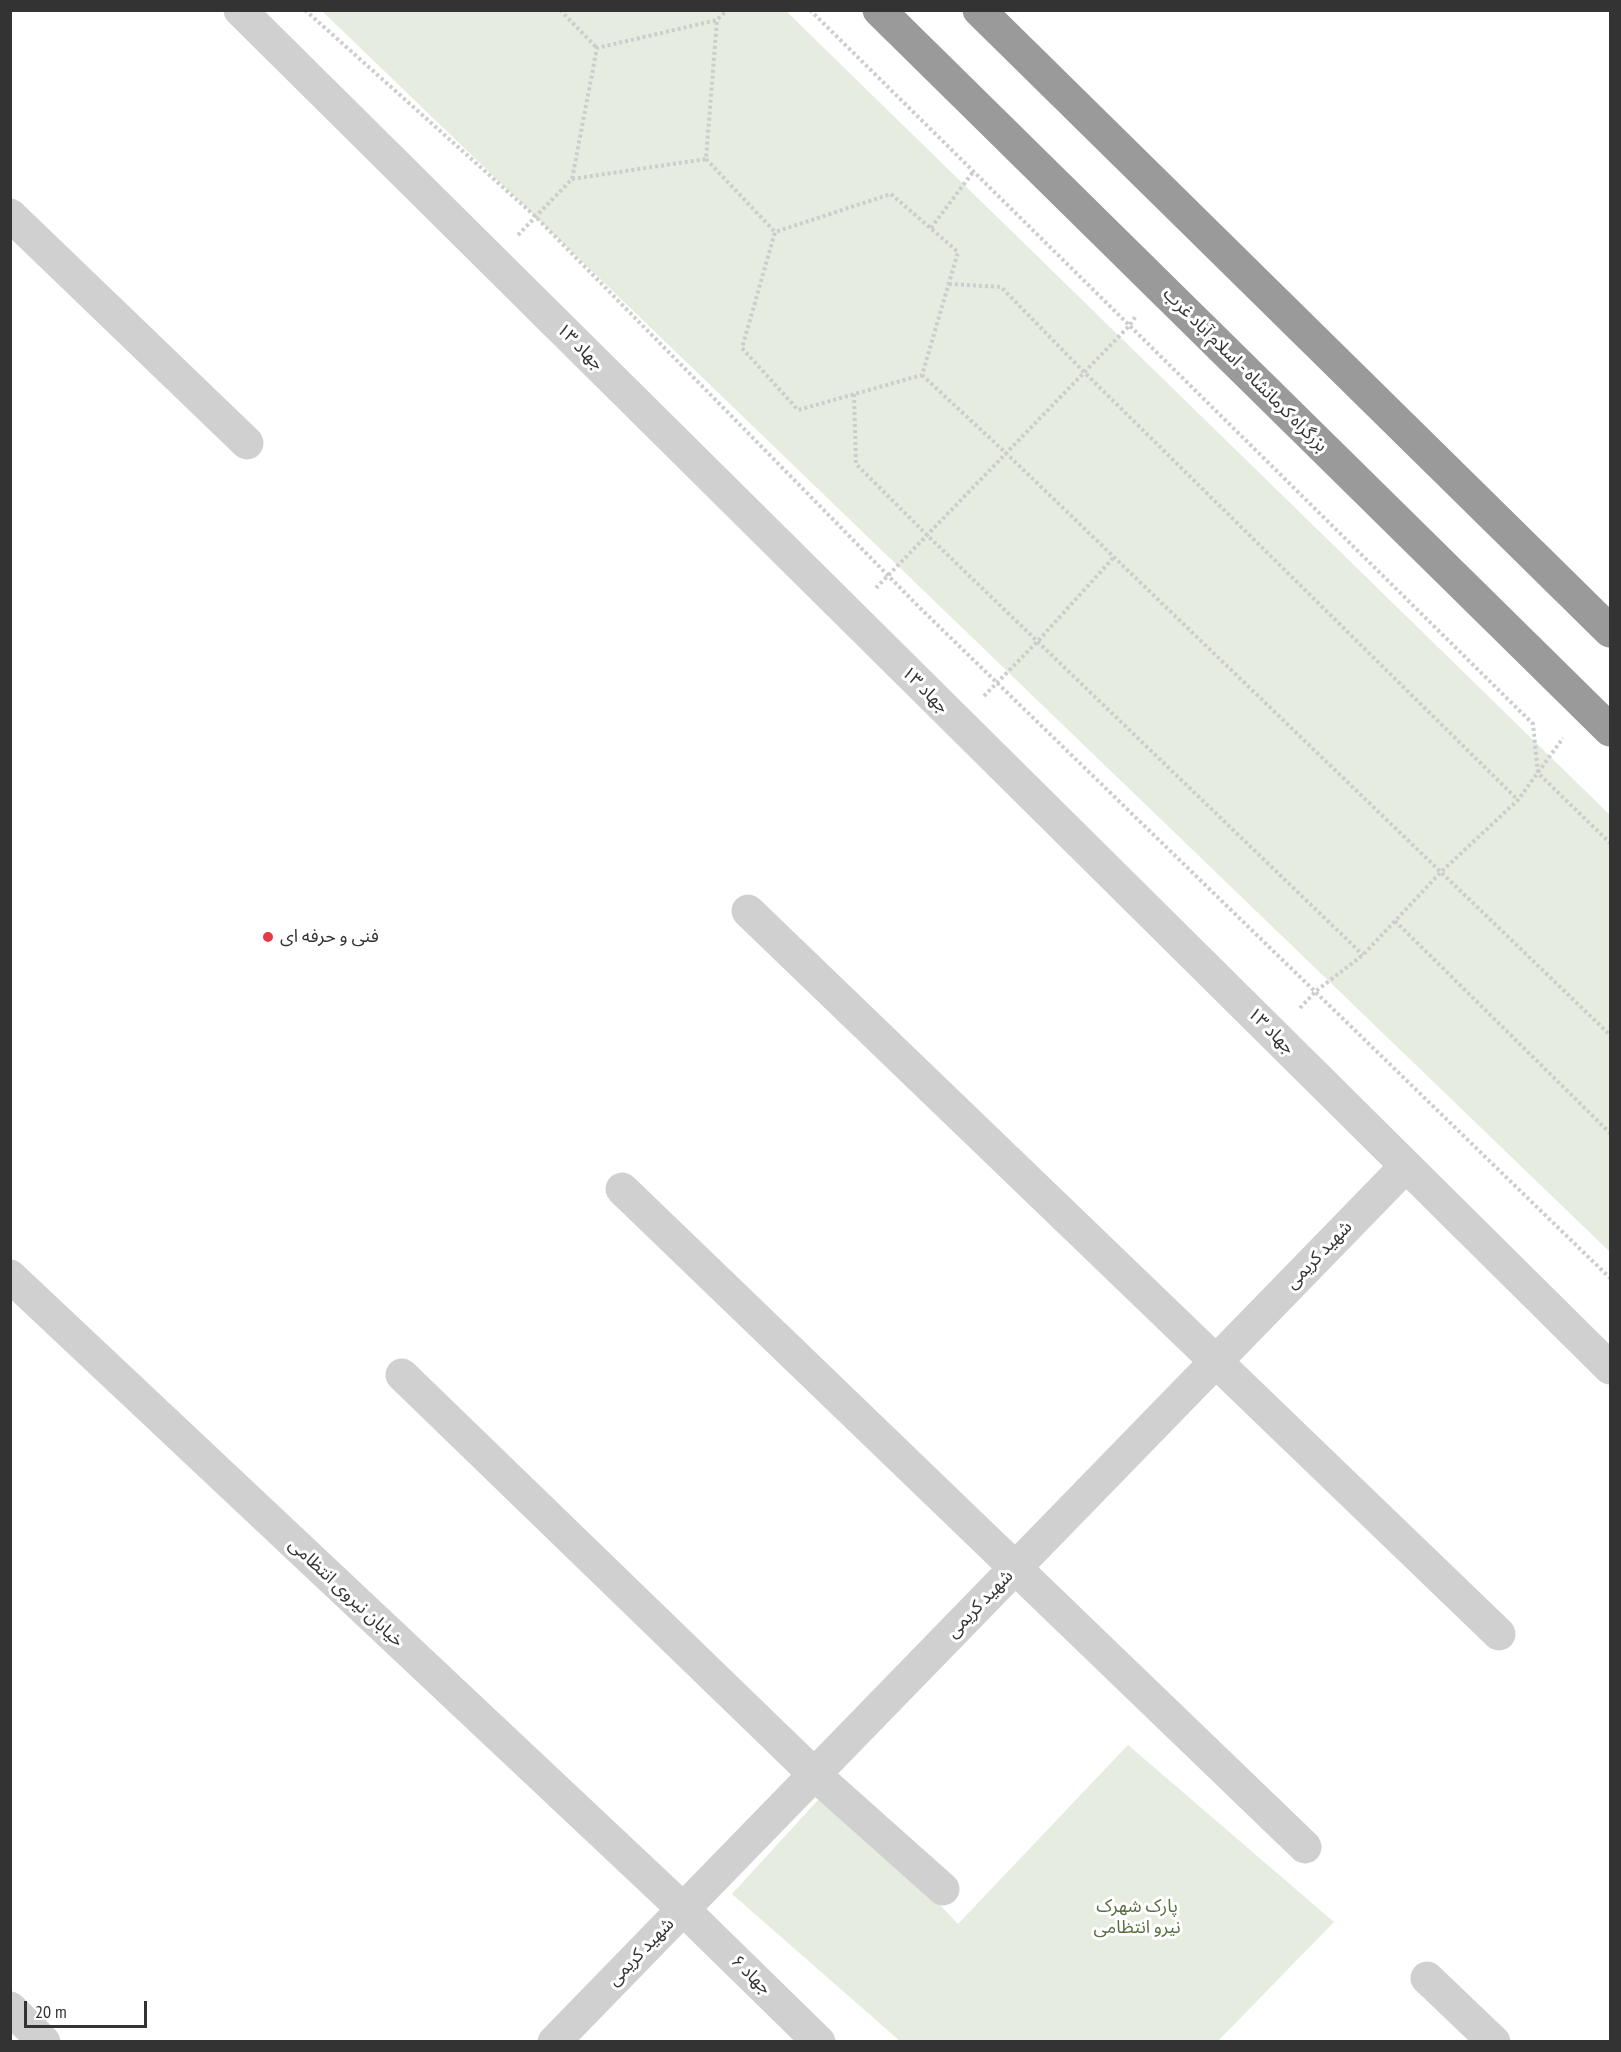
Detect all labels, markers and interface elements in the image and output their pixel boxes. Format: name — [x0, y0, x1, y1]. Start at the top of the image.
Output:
street label: بزرگراه کرمانشاه - اسلام آباد غرب — [1158, 283, 1332, 457]
street label: جهاد ۱۳ — [552, 319, 608, 375]
street label: جهاد ۱۳ — [897, 662, 953, 718]
place label: فنی و حرفه ای — [280, 926, 379, 948]
marker: فنی و حرفه ای — [261, 930, 275, 944]
street label: جهاد ۱۳ — [1243, 1003, 1299, 1059]
street label: شهید کریمی — [1281, 1216, 1357, 1294]
street label: خیابان نیروی انتظامی — [284, 1534, 408, 1652]
street label: شهید کریمی — [942, 1565, 1018, 1643]
park label: پارک شهرک نیرو انتظامی — [1093, 1896, 1181, 1938]
street label: شهید کریمی — [603, 1913, 679, 1991]
street label: جهاد ۶ — [726, 1951, 776, 1999]
scale bar — [27, 1989, 150, 2027]
text: 20 m — [35, 2000, 67, 2023]

